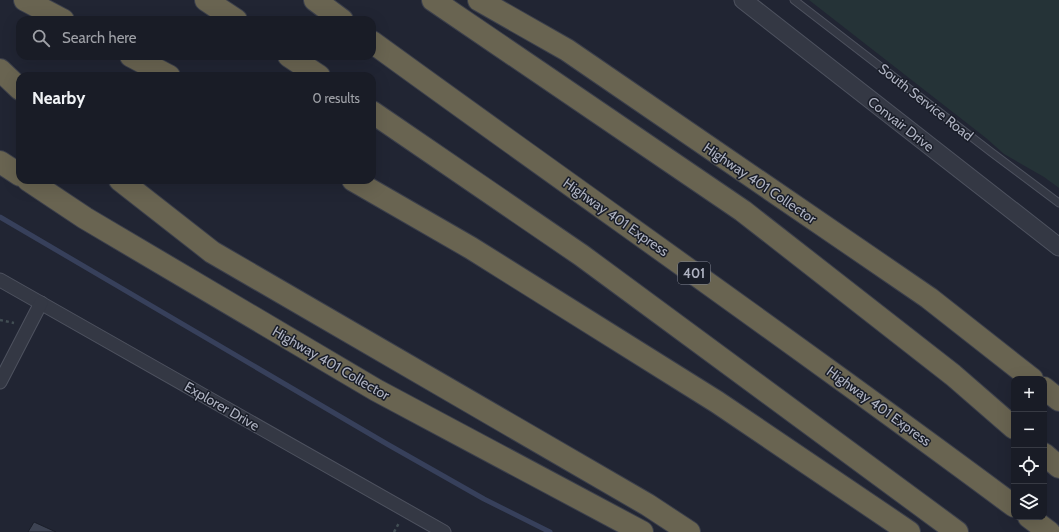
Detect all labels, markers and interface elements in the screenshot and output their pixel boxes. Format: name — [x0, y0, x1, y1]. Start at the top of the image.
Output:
search box — [16, 16, 376, 60]
icon: search — [30, 27, 52, 49]
text: Search here — [62, 29, 137, 47]
street label: South Service Road — [875, 59, 977, 145]
text: Nearby — [32, 88, 85, 108]
text: 0 results — [312, 90, 360, 106]
street label: Convair Drive — [864, 93, 938, 155]
street label: Highway 401 Collector — [700, 138, 820, 228]
street label: Highway 401 Express — [560, 174, 672, 260]
road number: 401 — [678, 262, 710, 284]
street label: Highway 401 Collector — [269, 322, 393, 404]
street label: Highway 401 Express — [823, 362, 935, 450]
map controls — [1011, 376, 1047, 520]
button: + — [1011, 376, 1047, 412]
street label: Explorer Drive — [181, 377, 263, 435]
button: − — [1011, 412, 1047, 448]
button: locate — [1011, 448, 1047, 484]
button: layers — [1011, 484, 1047, 520]

